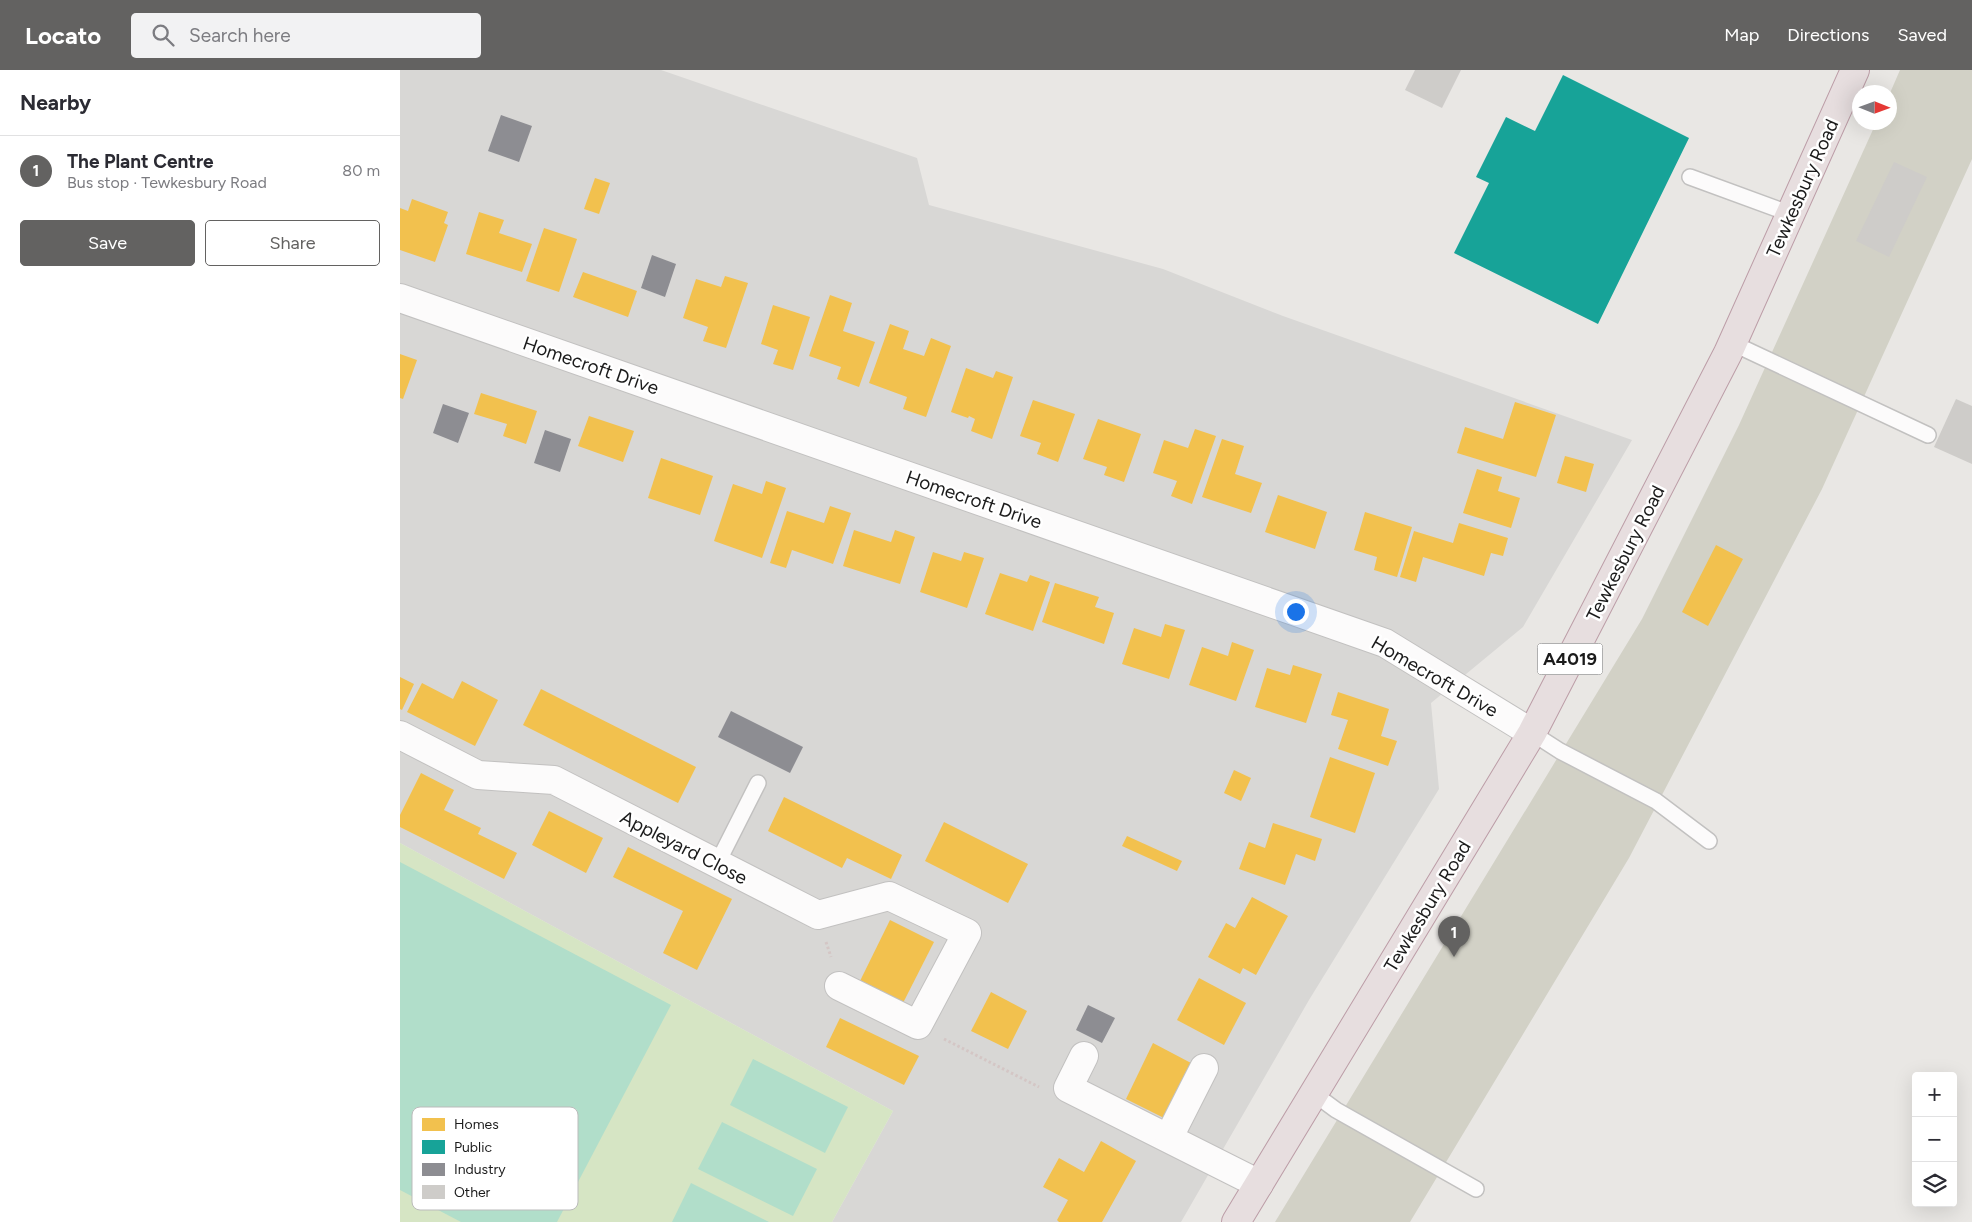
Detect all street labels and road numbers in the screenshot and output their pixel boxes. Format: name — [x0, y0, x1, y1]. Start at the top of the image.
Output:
street label: Tewkesbury Road — [1762, 115, 1843, 261]
street label: Homecroft Drive — [520, 331, 662, 400]
street label: Homecroft Drive — [903, 465, 1045, 534]
street label: Tewkesbury Road — [1581, 482, 1670, 625]
street label: Homecroft Drive — [1367, 631, 1502, 722]
road number: A4019 — [1538, 644, 1602, 674]
street label: Appleyard Close — [616, 806, 751, 889]
street label: Tewkesbury Road — [1379, 836, 1476, 976]

